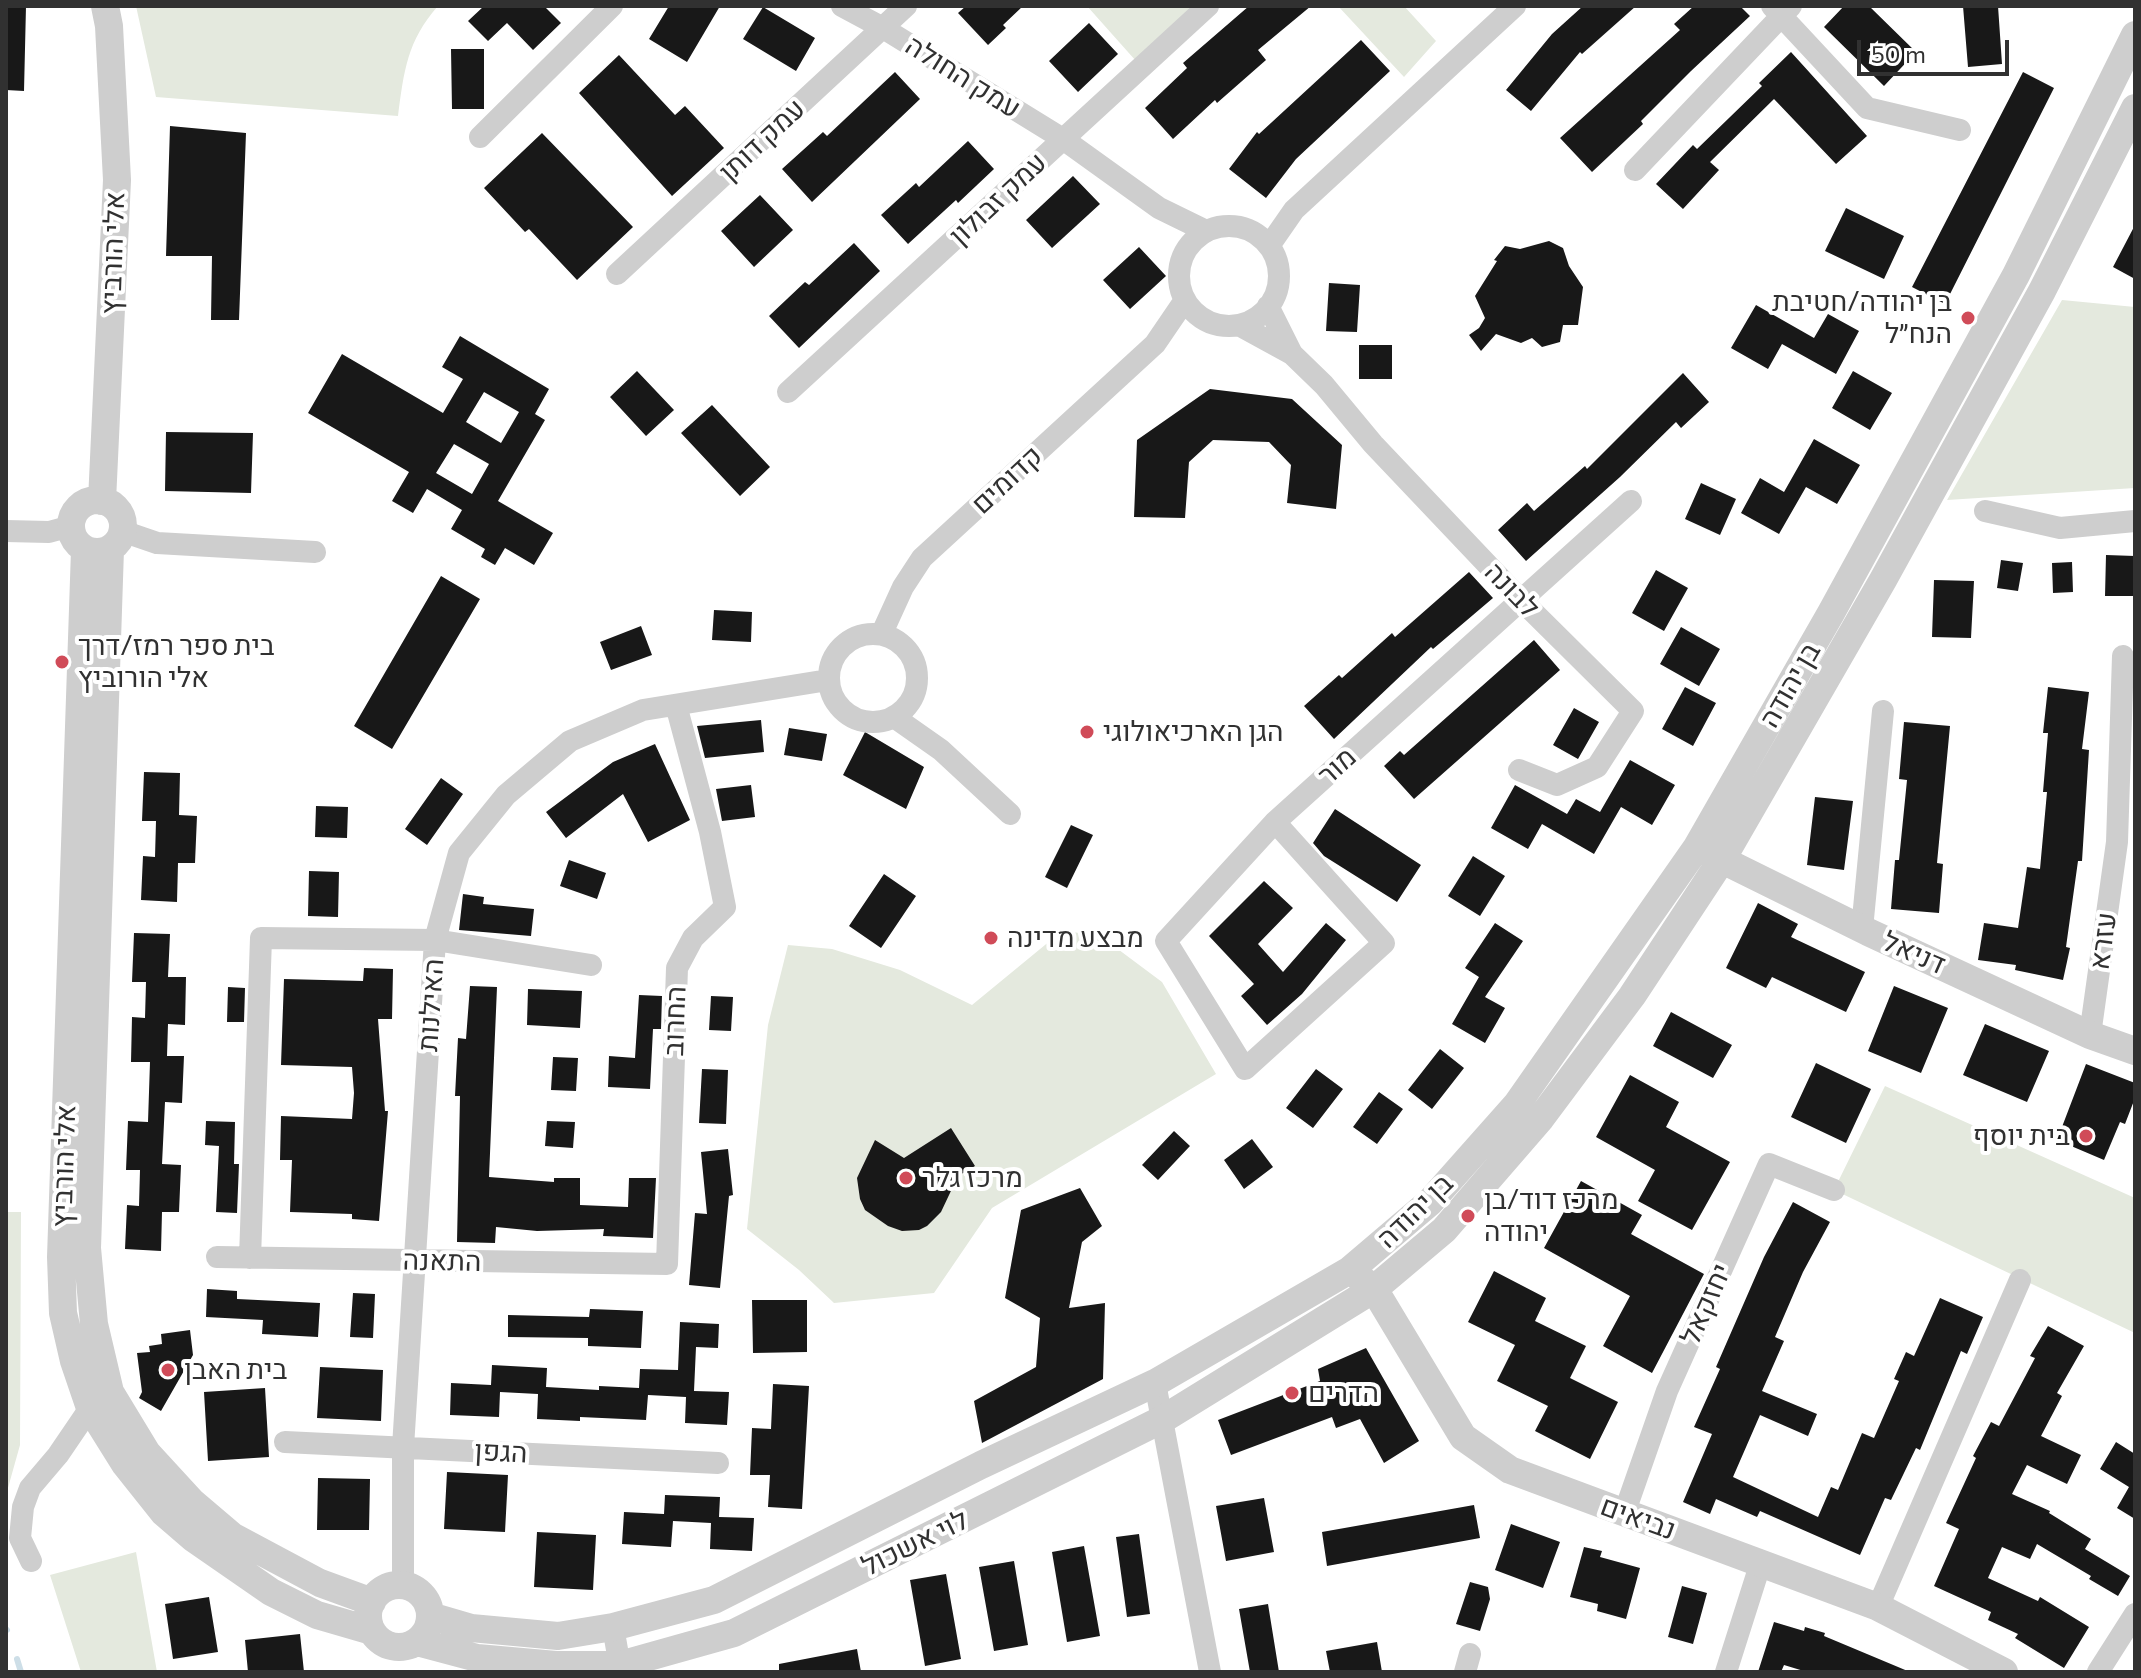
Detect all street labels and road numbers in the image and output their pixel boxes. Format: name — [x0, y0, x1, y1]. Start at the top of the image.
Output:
street label: עמק החולה — [899, 28, 1027, 126]
street label: עמק דותן — [712, 92, 812, 188]
street label: עמק זבולון — [943, 146, 1053, 252]
street label: אלי הורביץ — [94, 191, 132, 315]
street label: קדומים — [965, 439, 1049, 521]
street label: לבונה — [1478, 555, 1546, 625]
street label: בן יהודה — [1752, 637, 1828, 733]
street label: מור — [1311, 740, 1363, 792]
street label: עזרא — [2082, 910, 2124, 972]
street label: דניאל — [1877, 924, 1951, 982]
street label: האילנות — [411, 957, 451, 1053]
street label: החרוב — [657, 985, 693, 1057]
street label: אלי הורביץ — [45, 1104, 83, 1228]
street label: בן יהודה — [1370, 1167, 1460, 1255]
street label: התאנה — [402, 1244, 482, 1278]
street label: יחזקאל — [1673, 1258, 1739, 1350]
street label: הגפן — [474, 1434, 528, 1470]
street label: נביאים — [1596, 1489, 1680, 1547]
street label: לוי אשכול — [856, 1503, 974, 1583]

